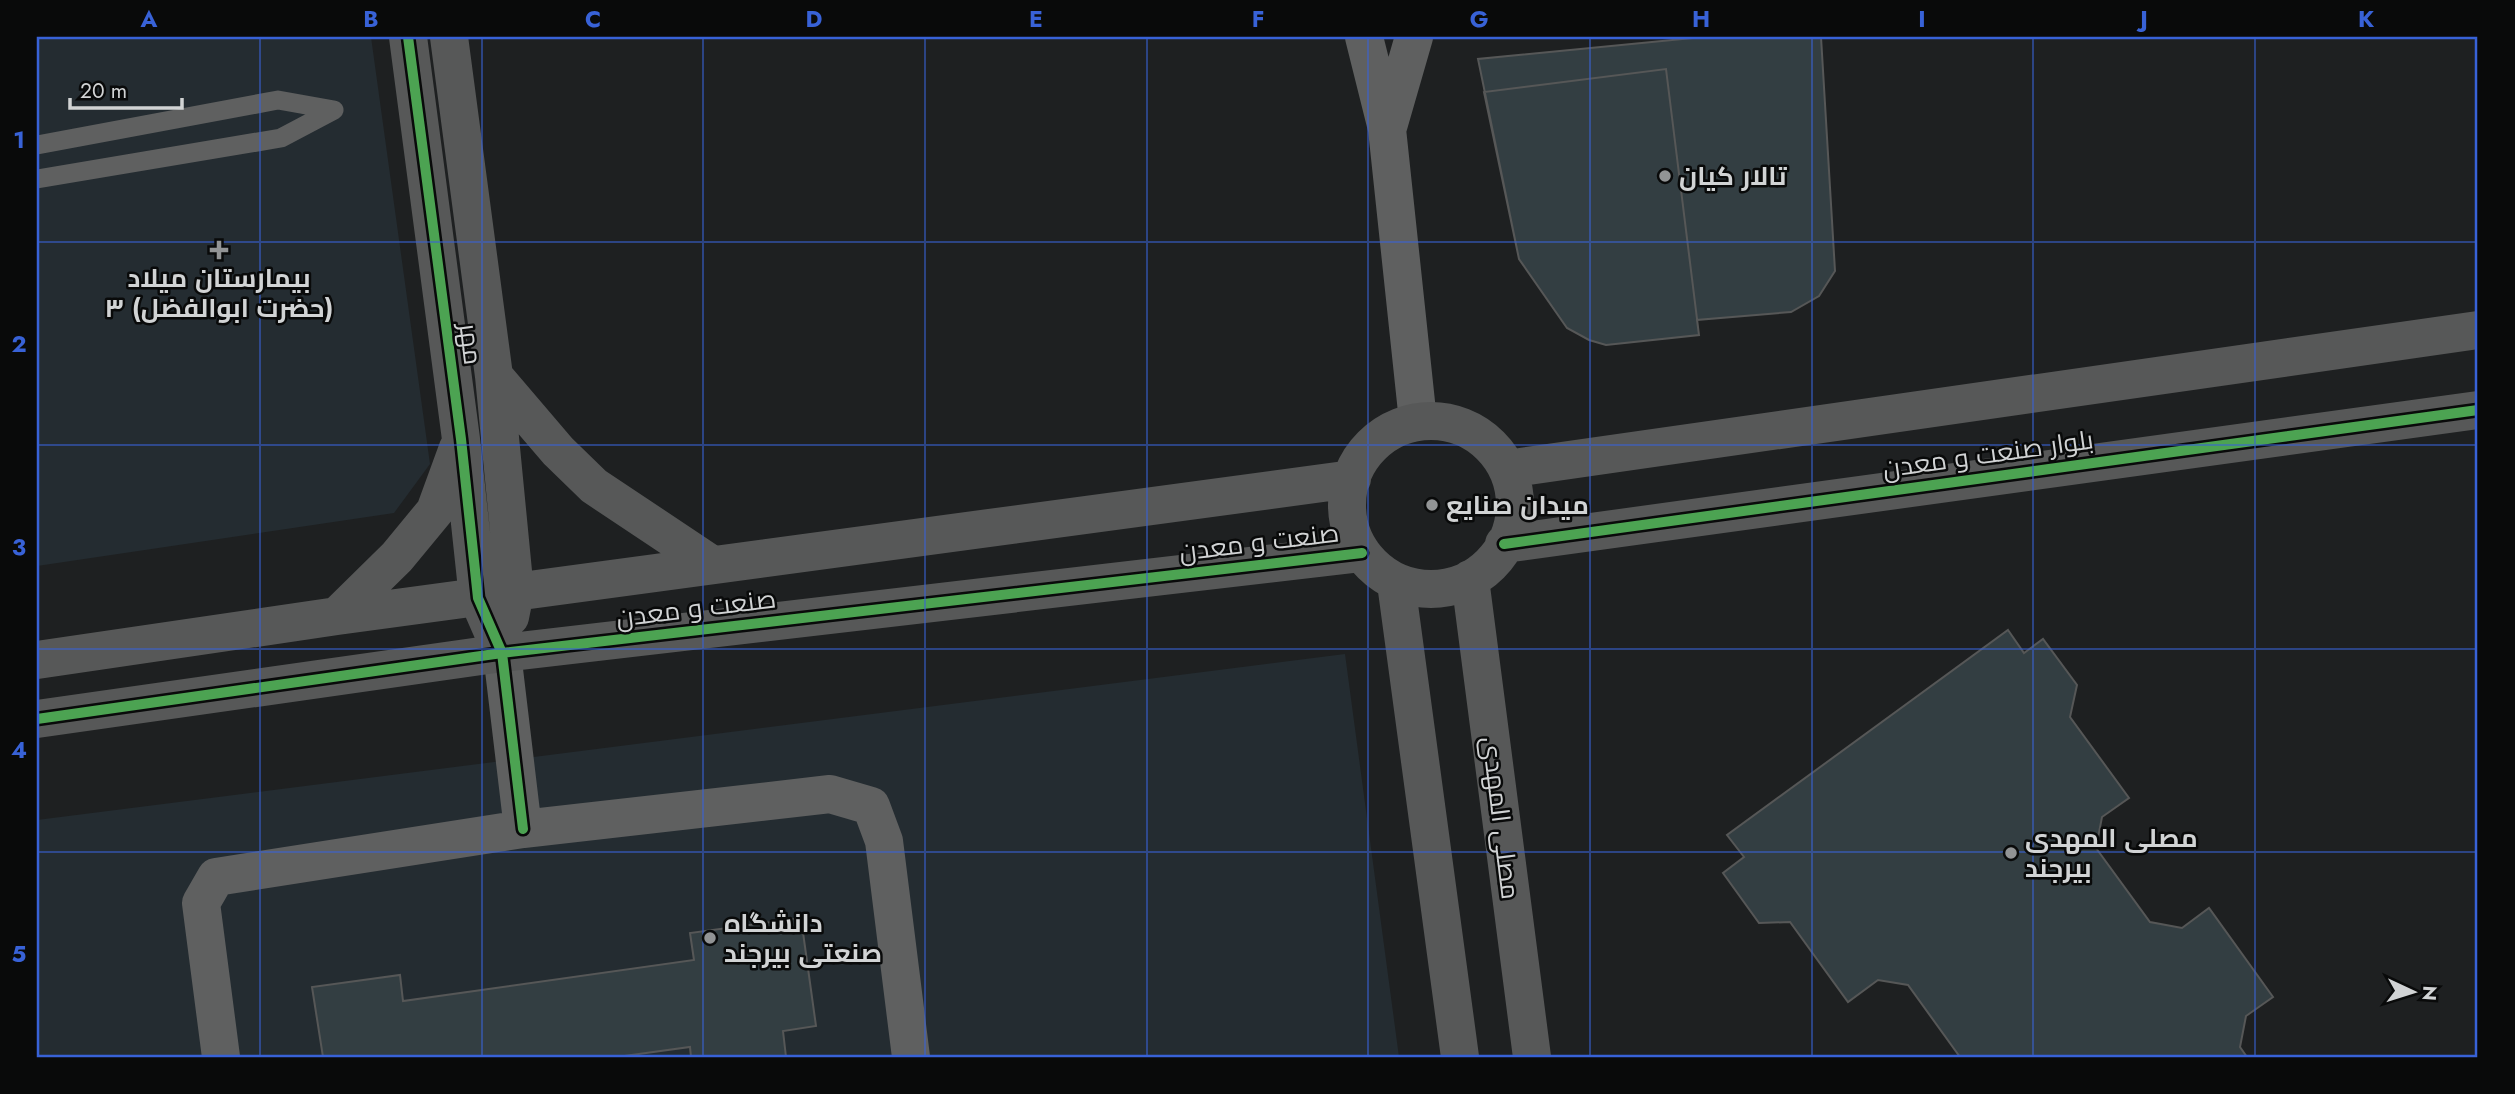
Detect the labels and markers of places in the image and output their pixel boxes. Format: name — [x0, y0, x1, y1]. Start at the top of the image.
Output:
place label: تالار کیان — [1679, 157, 1787, 195]
marker: تالار کیان — [1657, 168, 1673, 184]
marker: بیمارستان میلاد ۳ (حضرت ابوالفضل) — [209, 240, 229, 260]
place label: بیمارستان میلاد ۳ (حضرت ابوالفضل) — [105, 259, 333, 327]
place label: میدان صنایع — [1446, 486, 1589, 524]
marker: میدان صنایع — [1424, 497, 1440, 513]
place label: مصلی المهدی بیرجند — [2025, 819, 2198, 887]
marker: مصلی المهدی بیرجند — [2003, 845, 2019, 861]
place label: دانشگاه صنعتی بیرجند — [724, 904, 882, 972]
marker: دانشگاه صنعتی بیرجند — [702, 930, 718, 946]

